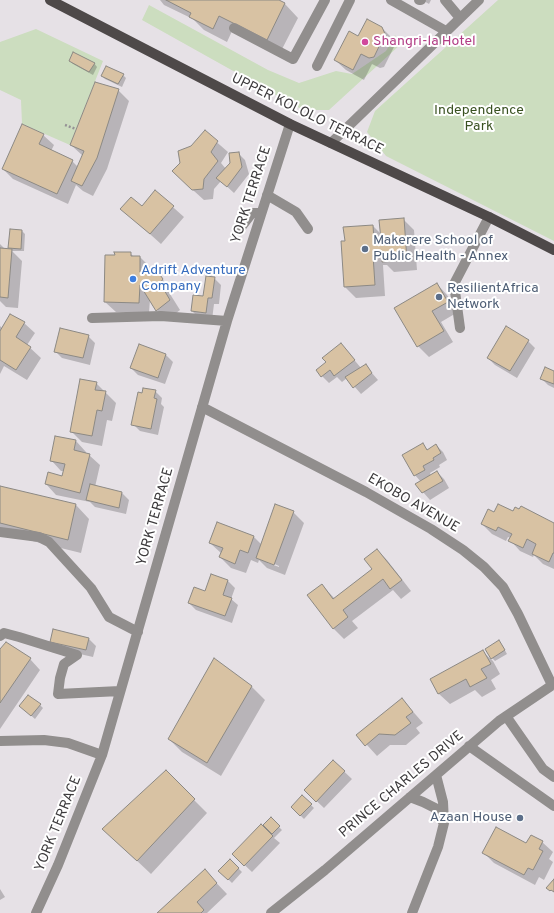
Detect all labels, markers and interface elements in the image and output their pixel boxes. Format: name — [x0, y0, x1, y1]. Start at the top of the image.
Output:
place label: Shangri-la Hotel — [373, 34, 476, 50]
marker: Shangri-la Hotel — [360, 37, 370, 47]
street label: UPPER KOLOLO TERRACE — [228, 71, 386, 159]
park label: Independence Park — [434, 103, 524, 136]
street label: YORK TERRACE — [228, 144, 276, 246]
place label: Makerere School of Public Health - Annex — [373, 233, 508, 266]
marker: Makerere School of Public Health - Annex — [360, 244, 370, 254]
place label: Adrift Adventure Company — [141, 263, 246, 296]
marker: Adrift Adventure Company — [128, 274, 138, 284]
place label: ResilientAfrica Network — [447, 281, 539, 314]
marker: ResilientAfrica Network — [434, 292, 444, 302]
street label: YORK TERRACE — [134, 466, 178, 568]
street label: EKOBO AVENUE — [364, 471, 462, 537]
street label: PRINCE CHARLES DRIVE — [336, 728, 468, 842]
street label: YORK TERRACE — [32, 774, 86, 874]
place label: Azaan House — [430, 810, 512, 826]
marker: Azaan House — [515, 813, 525, 823]

